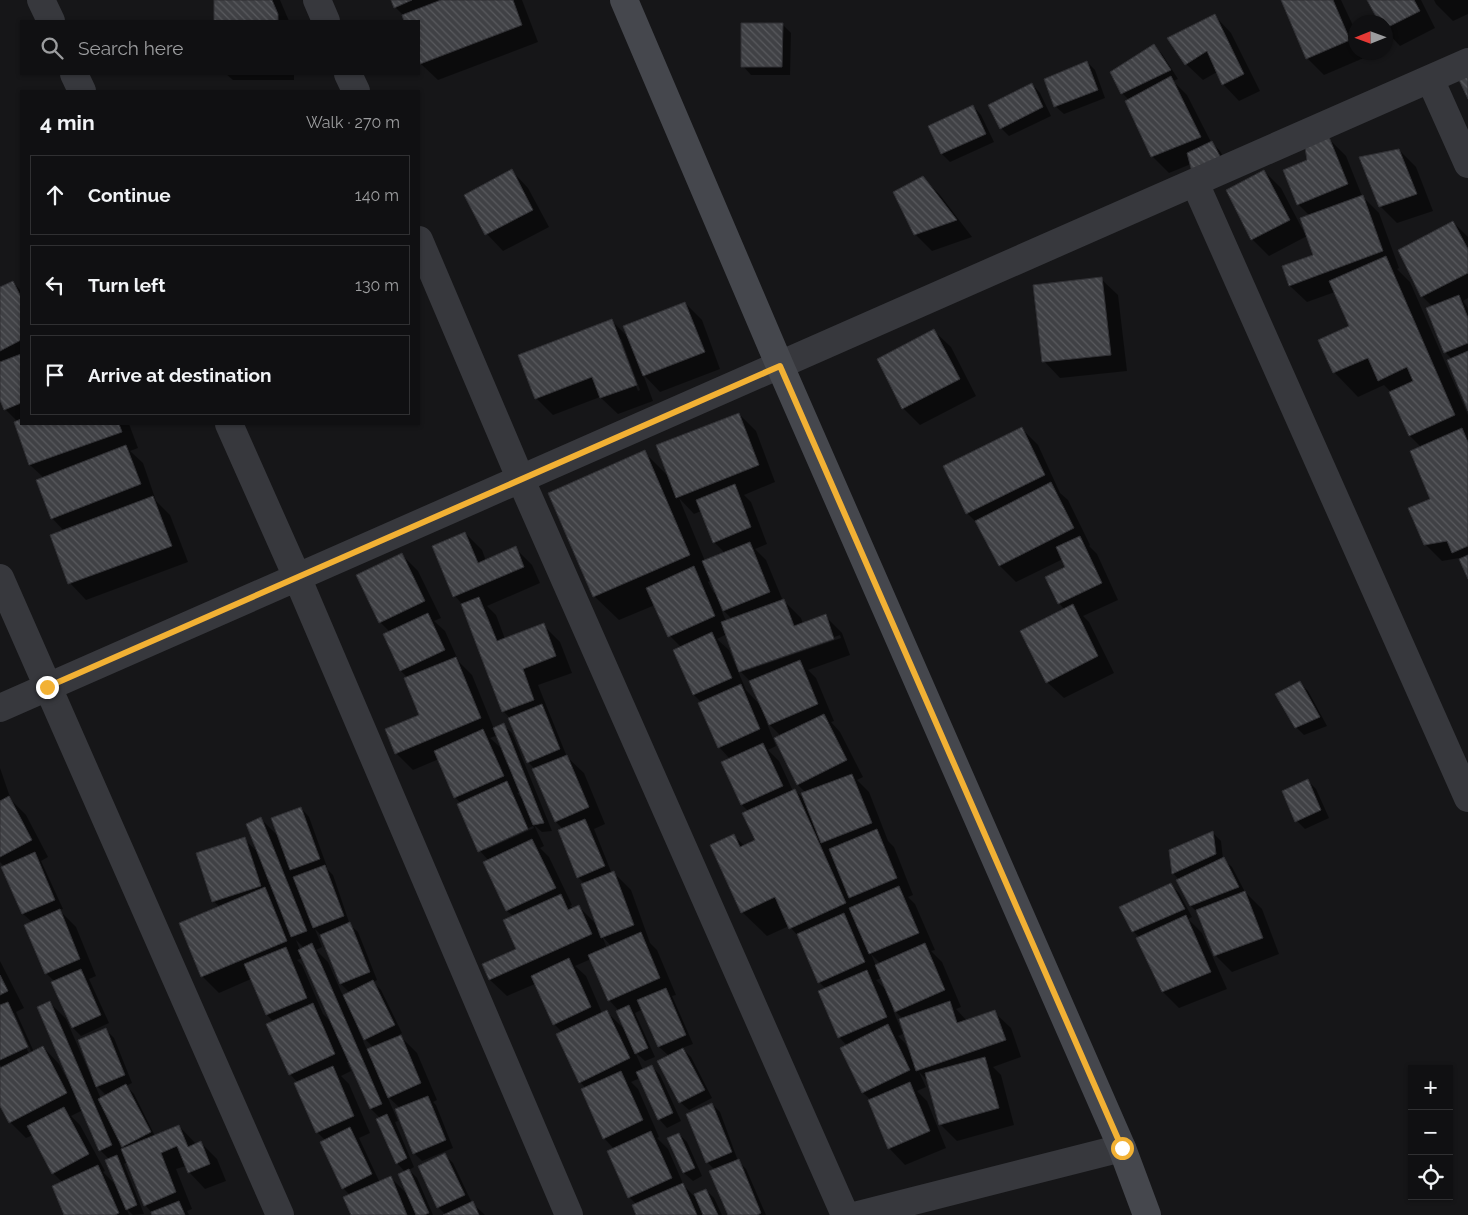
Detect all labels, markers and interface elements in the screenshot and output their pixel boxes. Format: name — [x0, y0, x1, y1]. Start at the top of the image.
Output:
north arrow — [1348, 15, 1393, 60]
search box — [20, 20, 420, 75]
icon: search — [38, 34, 66, 62]
text: Search here — [78, 37, 184, 59]
text: 4 min — [40, 110, 95, 135]
text: Walk · 270 m — [306, 113, 400, 132]
icon: ahead — [41, 181, 69, 209]
text: Continue — [88, 184, 171, 206]
text: 140 m — [355, 186, 399, 205]
icon: left — [41, 271, 69, 299]
text: Turn left — [88, 274, 165, 296]
text: 130 m — [355, 276, 399, 295]
icon: arrive — [41, 361, 69, 389]
text: Arrive at destination — [88, 364, 272, 386]
route end — [36, 676, 59, 699]
map controls — [1408, 1065, 1453, 1200]
button: + — [1408, 1065, 1453, 1110]
button: − — [1408, 1110, 1453, 1155]
route start — [1111, 1137, 1134, 1160]
button: locate — [1408, 1155, 1453, 1200]

